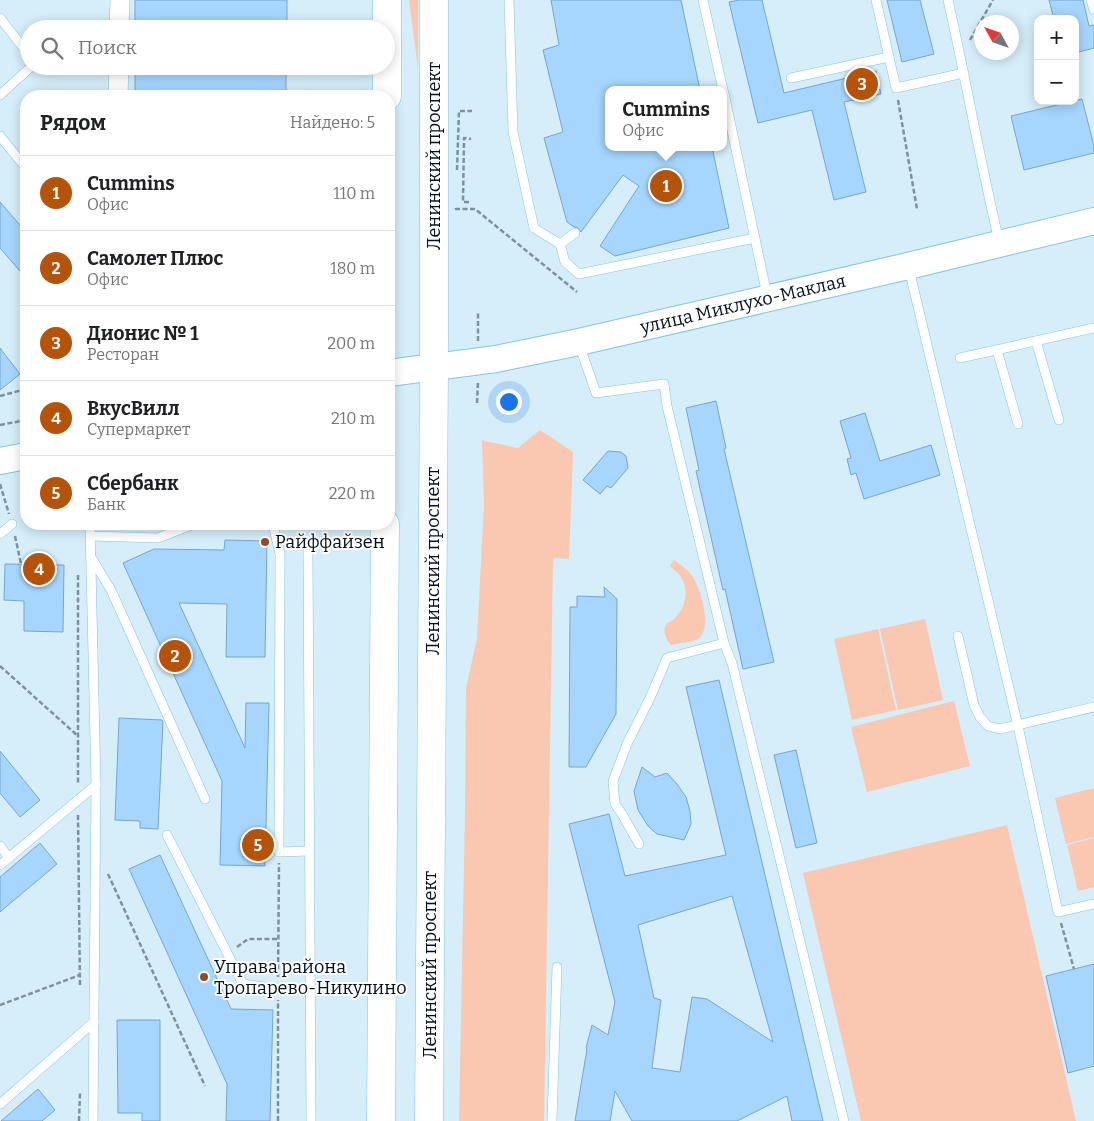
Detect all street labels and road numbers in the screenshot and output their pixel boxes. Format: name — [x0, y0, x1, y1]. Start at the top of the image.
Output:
street label: Ленинский проспект — [423, 62, 445, 250]
street label: улица Миклухо-Маклая — [637, 270, 848, 339]
street label: Ленинский проспект — [422, 467, 444, 655]
street label: Ленинский проспект — [419, 871, 441, 1059]

